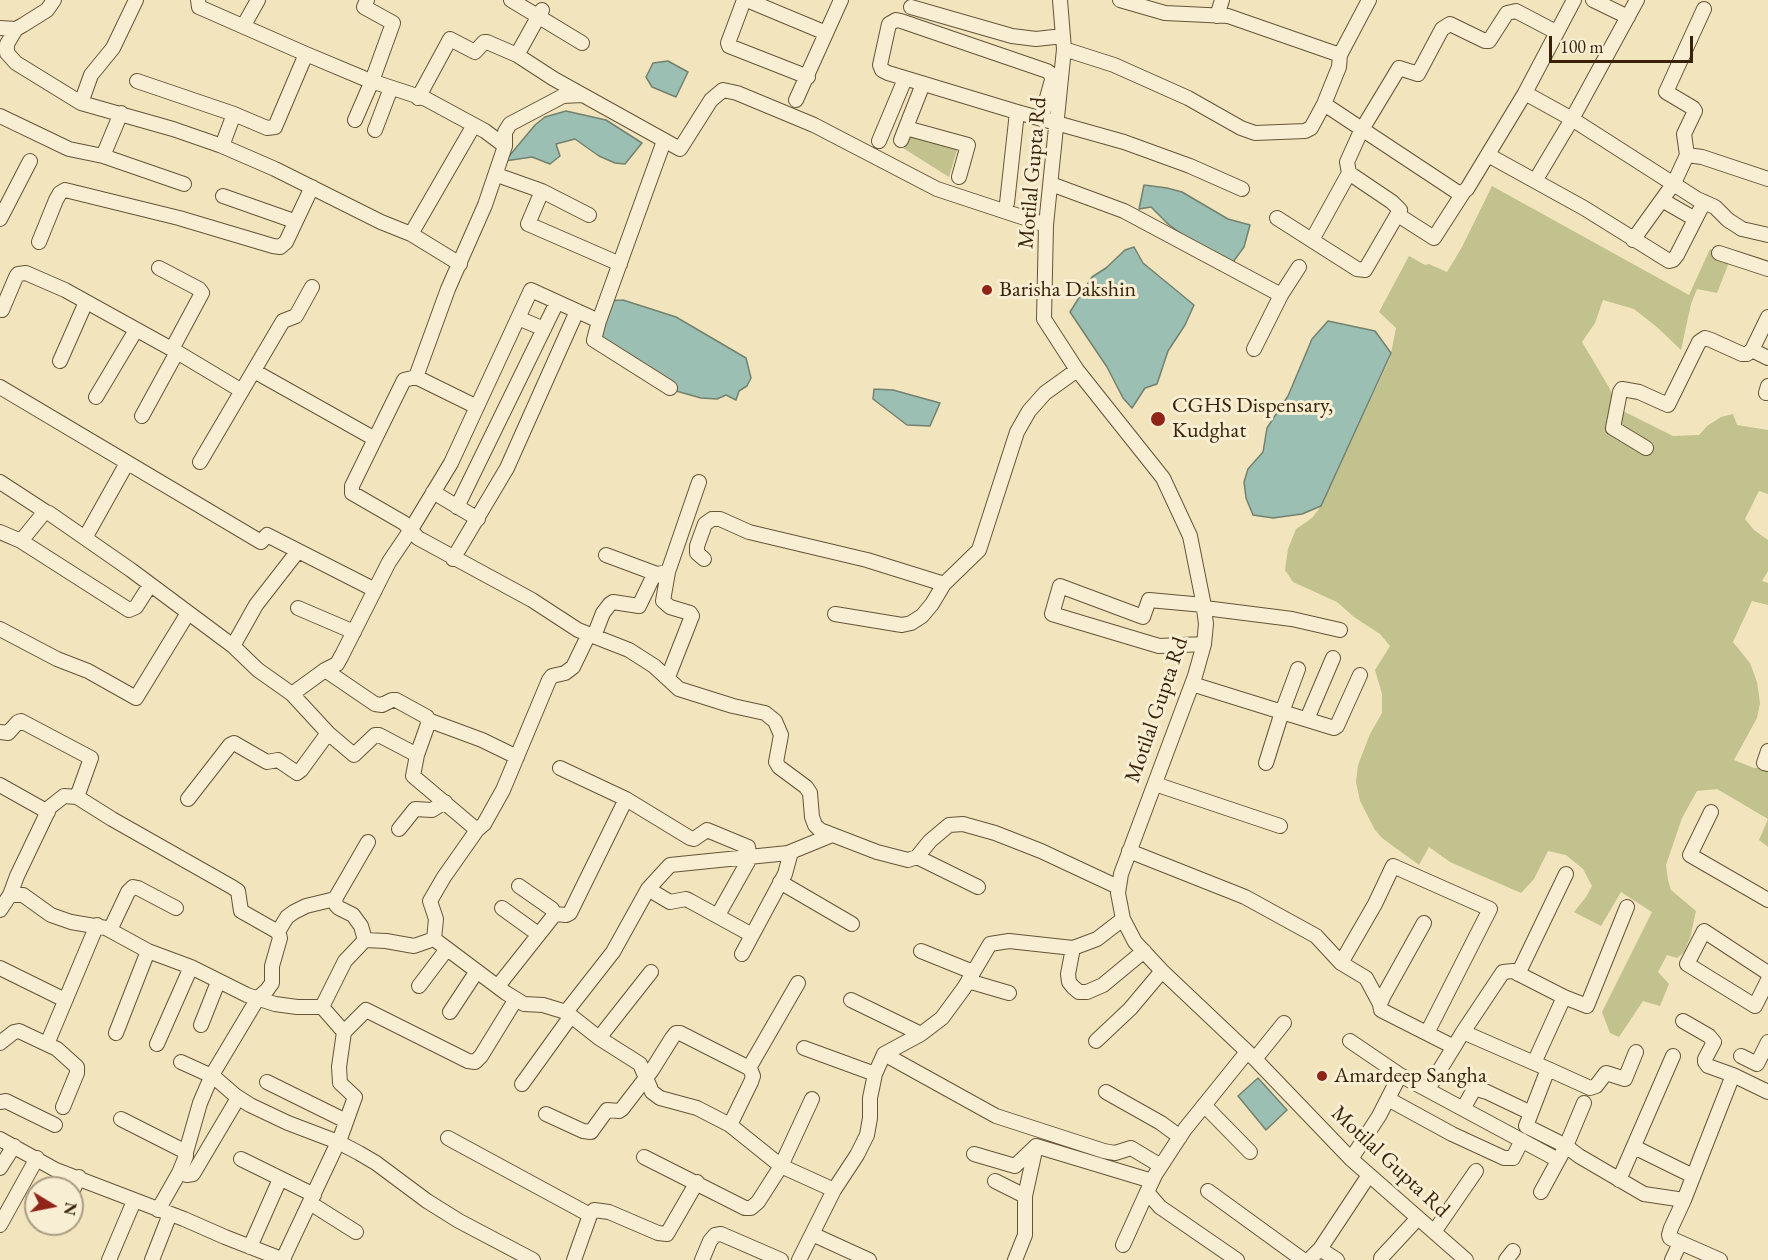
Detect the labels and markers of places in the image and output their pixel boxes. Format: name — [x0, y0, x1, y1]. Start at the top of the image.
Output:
place label: Barisha Dakshin — [999, 277, 1136, 303]
marker: Barisha Dakshin — [980, 283, 994, 297]
place label: CGHS Dispensary, Kudghat — [1172, 393, 1333, 445]
marker: CGHS Dispensary, Kudghat — [1149, 410, 1167, 428]
place label: Amardeep Sangha — [1334, 1063, 1487, 1089]
marker: Amardeep Sangha — [1315, 1069, 1329, 1083]

